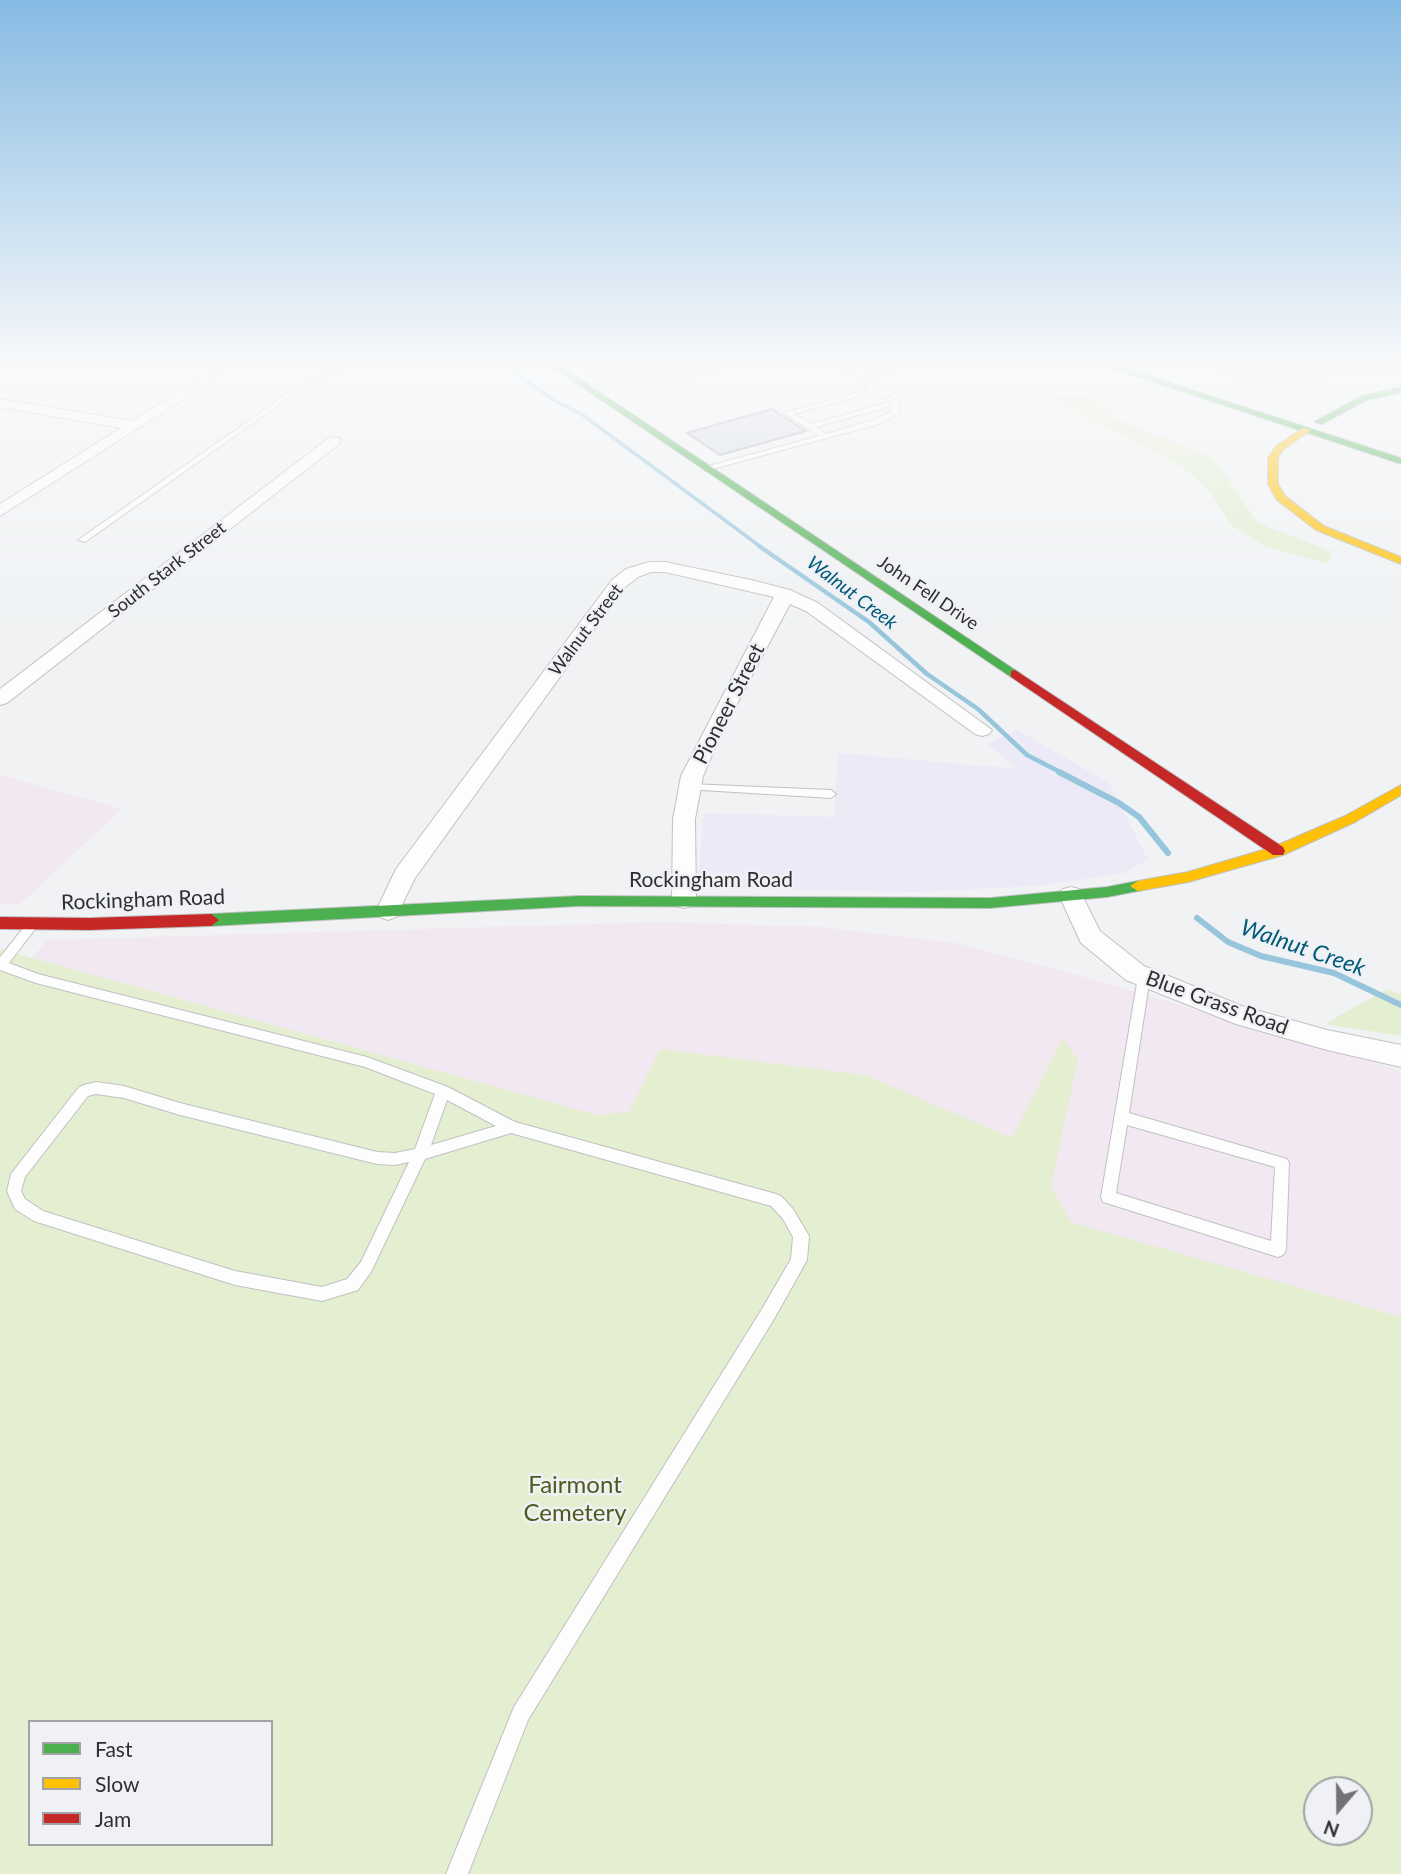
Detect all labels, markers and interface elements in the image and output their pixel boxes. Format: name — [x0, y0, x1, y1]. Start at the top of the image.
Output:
street label: South Stark Street — [104, 517, 230, 623]
street label: John Fell Drive — [873, 551, 983, 635]
water label: Walnut Creek — [802, 552, 902, 634]
street label: Walnut Street — [544, 580, 628, 680]
street label: Pioneer Street — [688, 640, 770, 768]
street label: Rockingham Road — [629, 867, 793, 893]
street label: Rockingham Road — [61, 885, 225, 915]
water label: Walnut Creek — [1237, 914, 1369, 982]
street label: Blue Grass Road — [1142, 966, 1292, 1040]
park label: Fairmont Cemetery — [523, 1471, 627, 1527]
legend — [28, 1720, 273, 1846]
text: Fast — [95, 1736, 132, 1761]
text: Slow — [95, 1771, 139, 1796]
north arrow — [1303, 1776, 1373, 1846]
text: Jam — [95, 1806, 131, 1831]
text: N — [1321, 1816, 1342, 1843]

